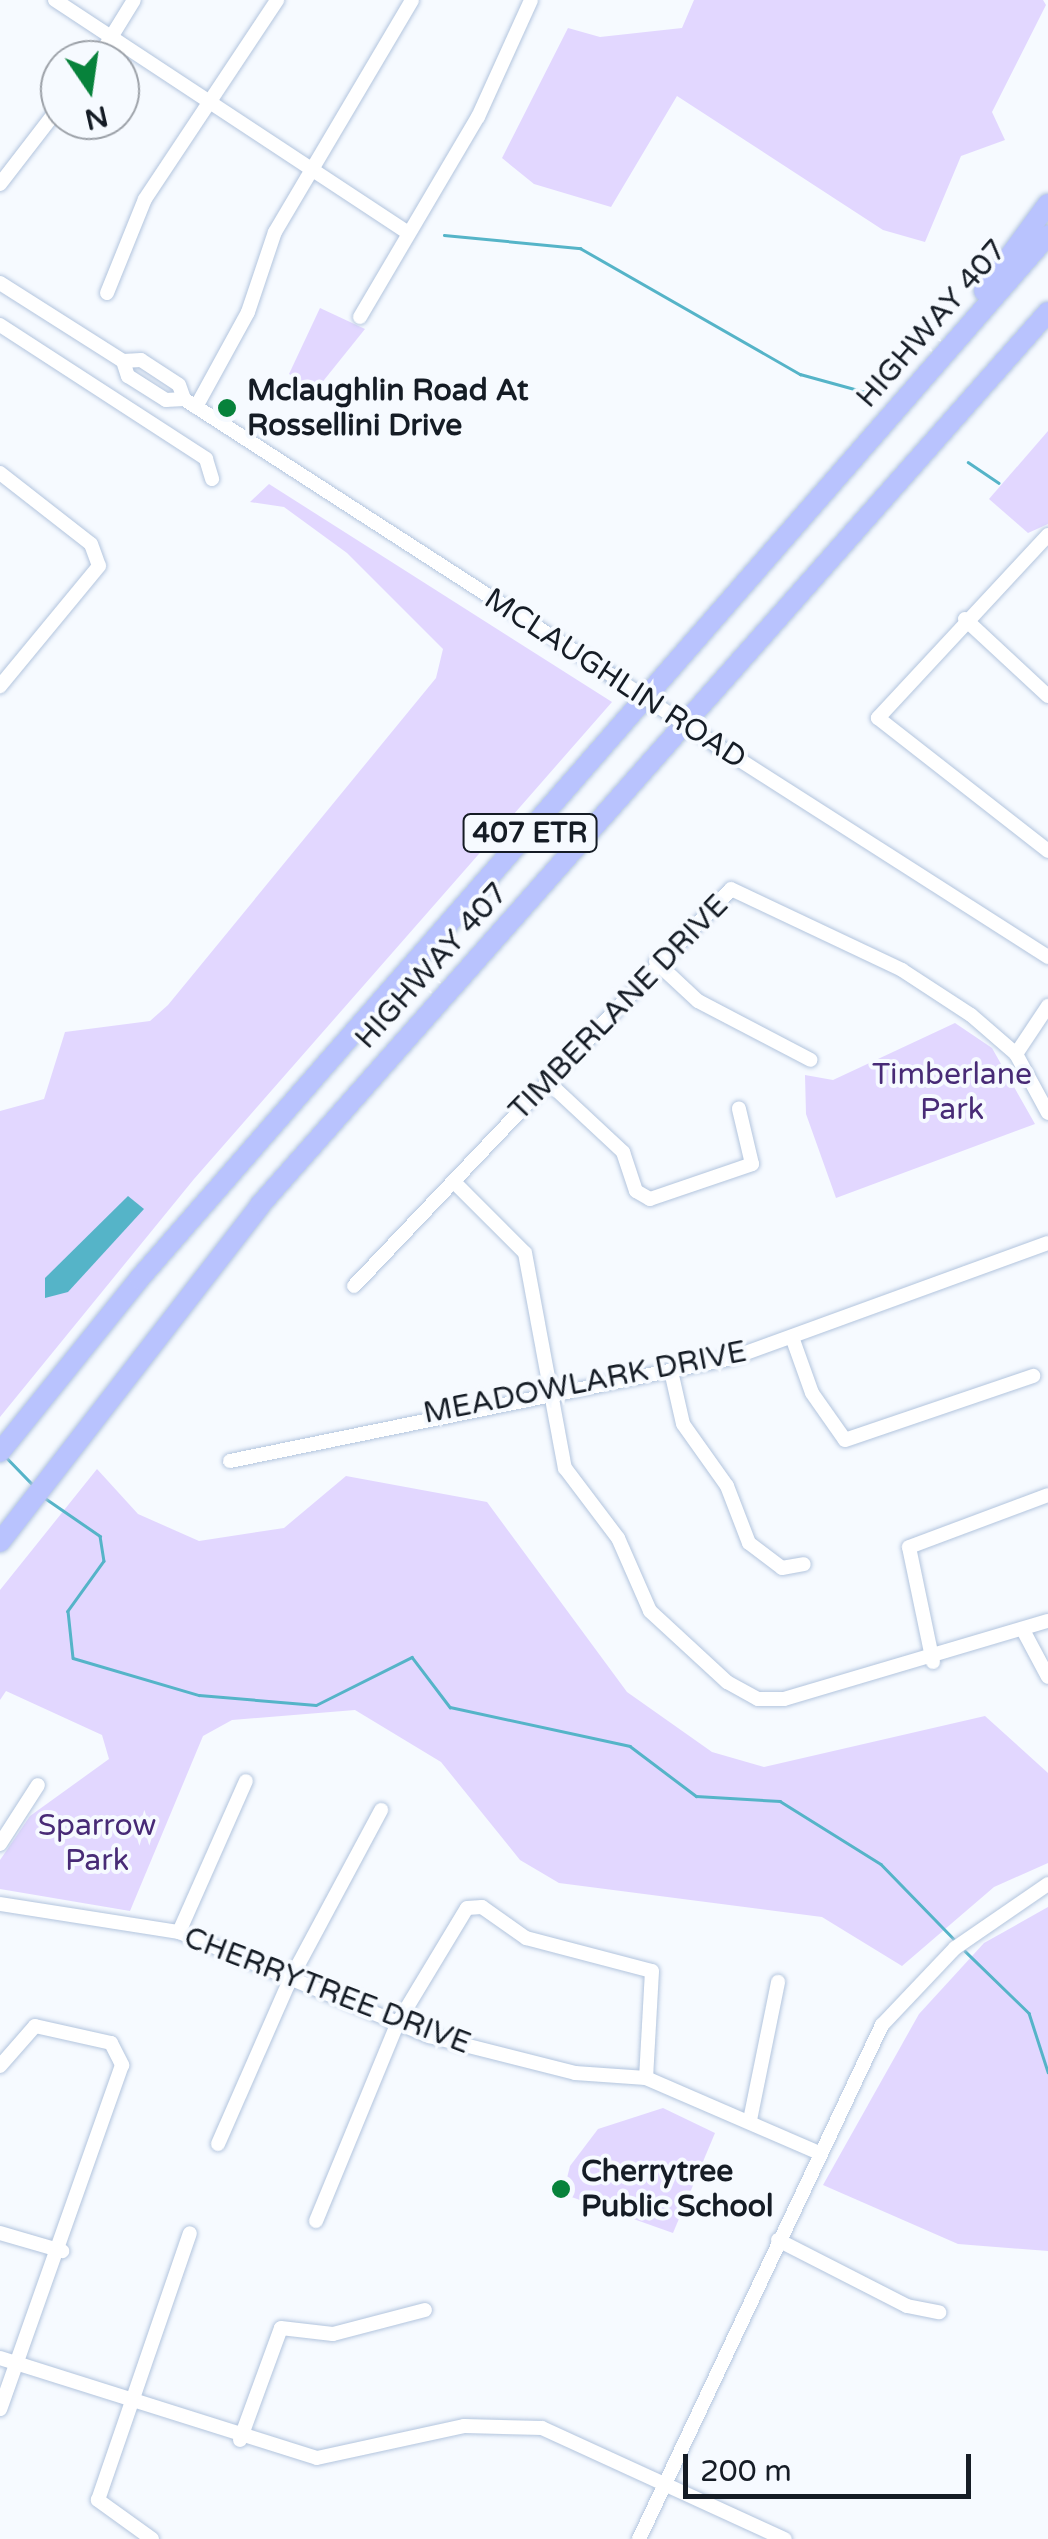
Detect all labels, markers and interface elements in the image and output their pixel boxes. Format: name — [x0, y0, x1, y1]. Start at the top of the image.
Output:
north arrow — [40, 40, 140, 140]
text: N — [82, 98, 111, 136]
street label: HIGHWAY 407 — [849, 233, 1015, 415]
place label: Mclaughlin Road At Rossellini Drive — [247, 373, 529, 444]
marker: Mclaughlin Road At Rossellini Drive — [216, 397, 238, 419]
street label: MCLAUGHLIN ROAD — [478, 581, 752, 777]
road number: 407 ETR — [462, 810, 598, 856]
street label: HIGHWAY 407 — [348, 876, 516, 1056]
street label: TIMBERLANE DRIVE — [502, 888, 736, 1128]
park label: Timberlane Park — [872, 1057, 1032, 1128]
street label: MEADOWLARK DRIVE — [420, 1334, 750, 1432]
park label: Sparrow Park — [38, 1808, 156, 1878]
street label: CHERRYTREE DRIVE — [179, 1920, 475, 2062]
place label: Cherrytree Public School — [581, 2154, 774, 2224]
marker: Cherrytree Public School — [550, 2178, 572, 2200]
scale bar — [688, 2434, 976, 2496]
text: 200 m — [700, 2453, 792, 2490]

